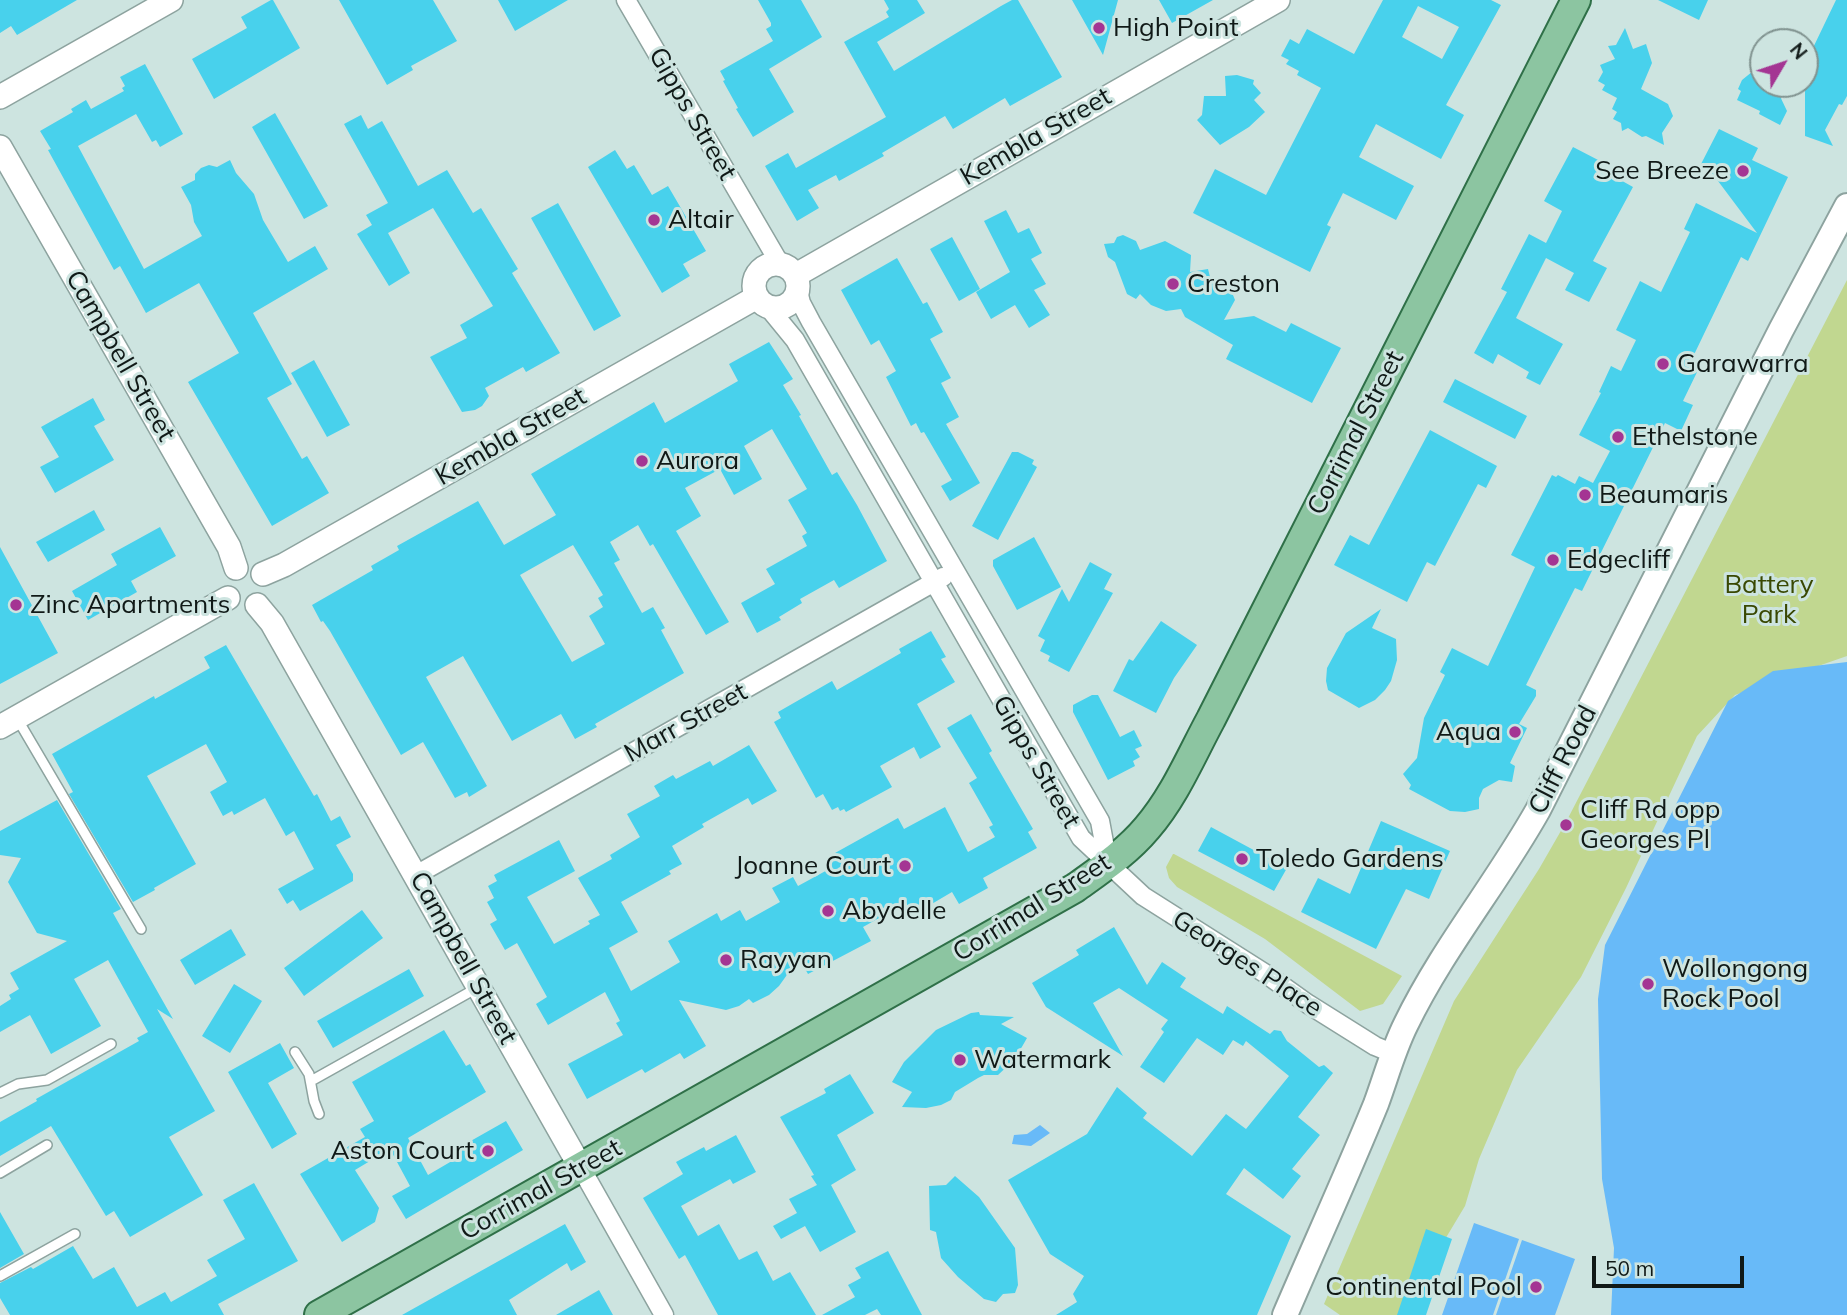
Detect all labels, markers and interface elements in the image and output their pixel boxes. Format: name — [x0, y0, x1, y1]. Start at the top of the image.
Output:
place label: High Point — [1113, 12, 1239, 44]
marker: High Point — [1091, 20, 1107, 36]
north arrow — [1749, 28, 1819, 98]
text: N — [1785, 38, 1813, 64]
street label: Gipps Street — [641, 42, 743, 186]
street label: Kembla Street — [955, 81, 1117, 193]
place label: See Breeze — [1595, 155, 1729, 187]
marker: See Breeze — [1735, 163, 1751, 179]
place label: Altair — [668, 204, 734, 236]
marker: Altair — [646, 212, 662, 228]
street label: Campbell Street — [58, 265, 182, 447]
place label: Creston — [1187, 268, 1280, 300]
marker: Creston — [1165, 276, 1181, 292]
street label: Corrimal Street — [1301, 346, 1411, 520]
place label: Garawarra — [1677, 348, 1809, 380]
marker: Garawarra — [1655, 356, 1671, 372]
street label: Kembla Street — [430, 381, 592, 493]
place label: Ethelstone — [1632, 421, 1758, 453]
marker: Ethelstone — [1610, 429, 1626, 445]
place label: Aurora — [656, 445, 739, 477]
marker: Aurora — [634, 453, 650, 469]
place label: Beaumaris — [1599, 479, 1728, 511]
marker: Beaumaris — [1577, 487, 1593, 503]
place label: Edgecliff — [1567, 544, 1670, 576]
marker: Edgecliff — [1545, 552, 1561, 568]
park label: Battery Park — [1724, 569, 1814, 630]
place label: Zinc Apartments — [30, 589, 230, 621]
marker: Zinc Apartments — [8, 597, 24, 613]
street label: Marr Street — [619, 677, 753, 769]
street label: Gipps Street — [985, 690, 1087, 834]
street label: Cliff Road — [1522, 700, 1604, 820]
place label: Aqua — [1436, 716, 1501, 748]
marker: Aqua — [1507, 724, 1523, 740]
place label: Cliff Rd opp Georges Pl — [1580, 794, 1720, 856]
marker: Cliff Rd opp Georges Pl — [1558, 817, 1574, 833]
place label: Toledo Gardens — [1256, 843, 1444, 875]
street label: Corrimal Street — [947, 847, 1117, 969]
place label: Joanne Court — [735, 850, 891, 882]
marker: Toledo Gardens — [1234, 851, 1250, 867]
marker: Joanne Court — [897, 858, 913, 874]
street label: Campbell Street — [403, 866, 523, 1050]
place label: Abydelle — [842, 895, 946, 927]
marker: Abydelle — [820, 903, 836, 919]
street label: Georges Place — [1166, 904, 1328, 1024]
place label: Rayyan — [740, 944, 832, 976]
marker: Rayyan — [718, 952, 734, 968]
place label: Wollongong Rock Pool — [1662, 953, 1808, 1014]
marker: Wollongong Rock Pool — [1640, 976, 1656, 992]
place label: Watermark — [974, 1044, 1111, 1076]
marker: Watermark — [952, 1052, 968, 1068]
street label: Corrimal Street — [455, 1133, 627, 1247]
place label: Aston Court — [331, 1135, 474, 1167]
marker: Aston Court — [480, 1143, 496, 1159]
scale bar — [1595, 1242, 1747, 1286]
text: 50 m — [1605, 1255, 1654, 1281]
place label: Continental Pool — [1325, 1271, 1522, 1303]
marker: Continental Pool — [1528, 1279, 1544, 1295]

